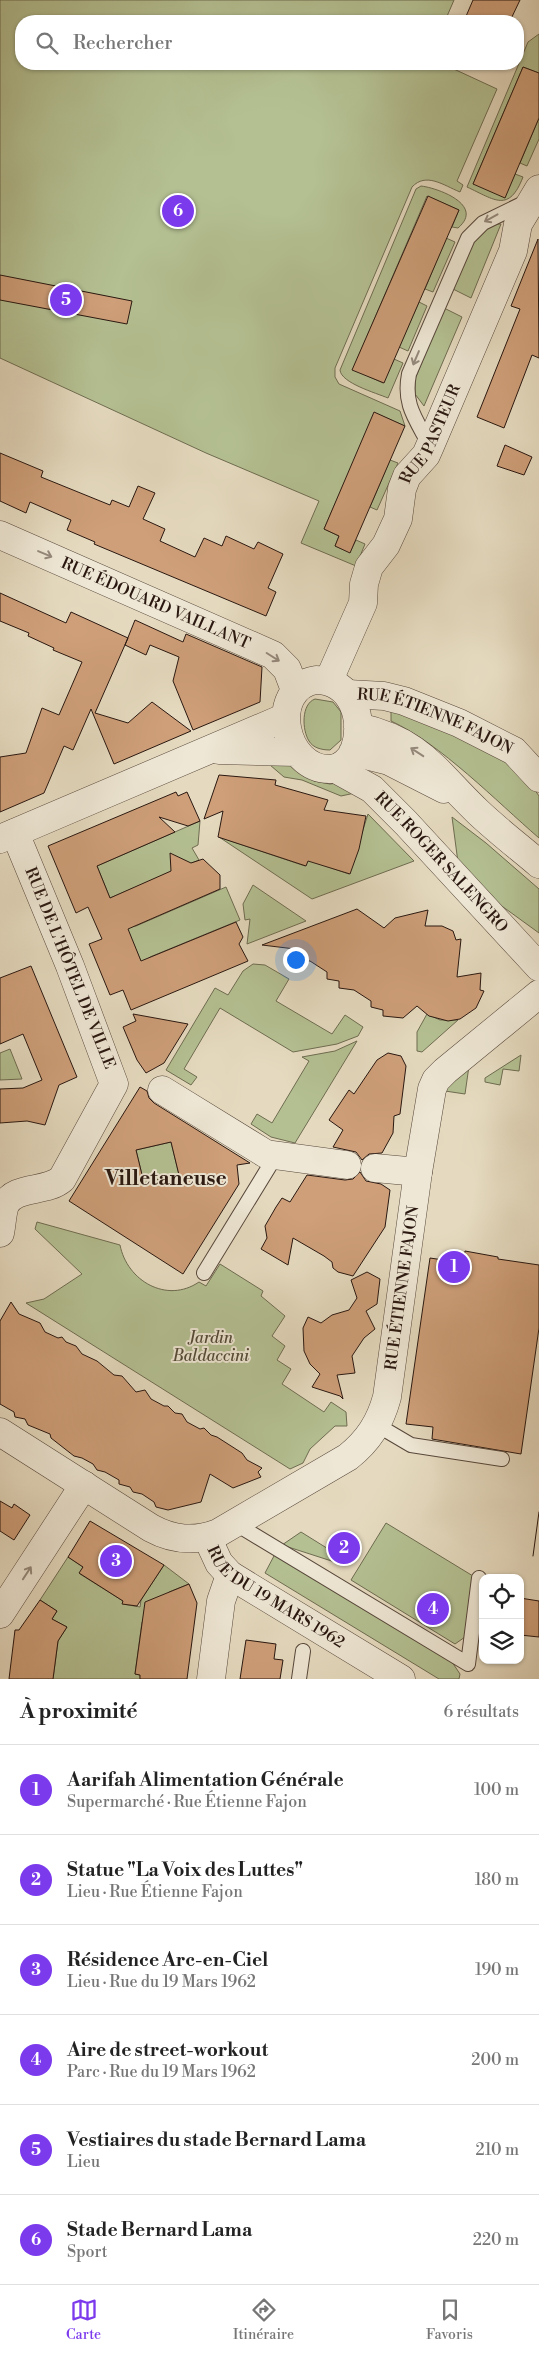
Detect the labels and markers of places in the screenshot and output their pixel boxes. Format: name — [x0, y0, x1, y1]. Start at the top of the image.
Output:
pin: 6 — [162, 192, 194, 230]
pin: 5 — [50, 281, 82, 319]
pin: 1 — [438, 1248, 470, 1286]
pin: 2 — [328, 1529, 360, 1567]
pin: 3 — [100, 1542, 132, 1580]
pin: 4 — [417, 1590, 449, 1628]

